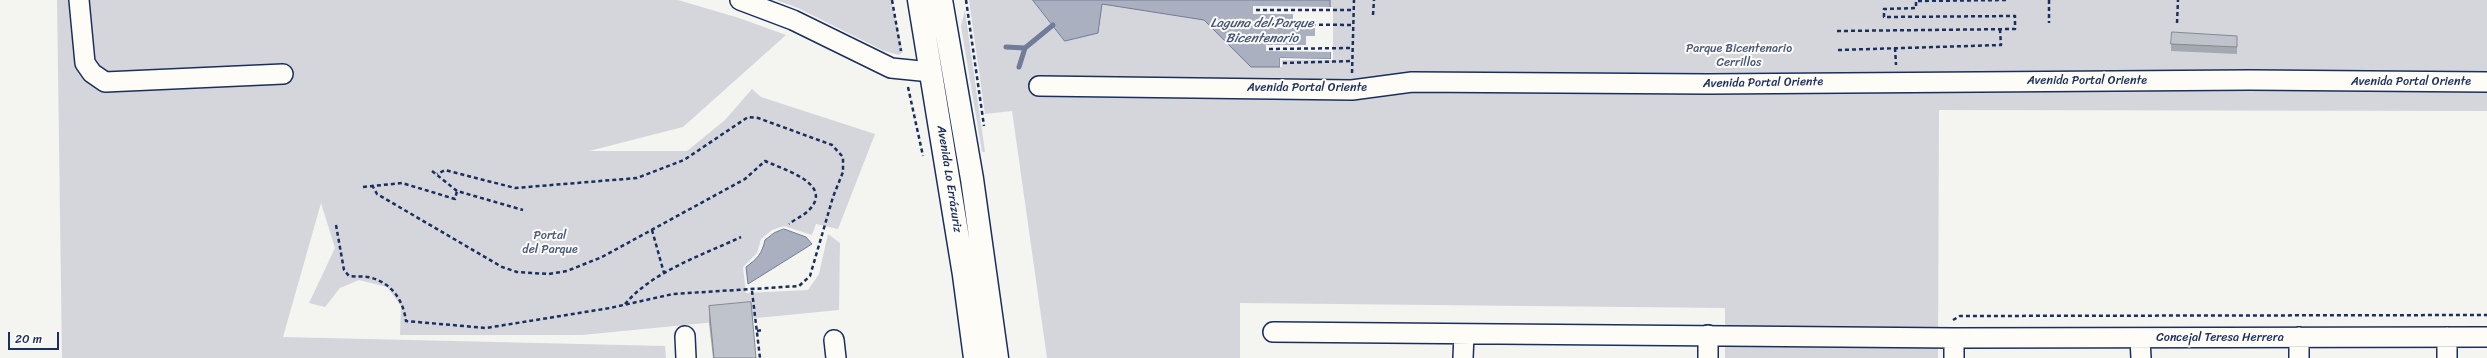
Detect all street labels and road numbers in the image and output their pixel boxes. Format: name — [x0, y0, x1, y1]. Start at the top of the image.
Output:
street label: Avenida Portal Oriente — [2027, 74, 2147, 88]
street label: Avenida Portal Oriente — [1703, 75, 1823, 91]
street label: Avenida Portal Oriente — [2351, 75, 2471, 89]
street label: Avenida Portal Oriente — [1247, 81, 1367, 95]
street label: Avenida Lo Errázuriz — [933, 124, 965, 234]
street label: Concejal Teresa Herrera — [2156, 331, 2284, 345]

